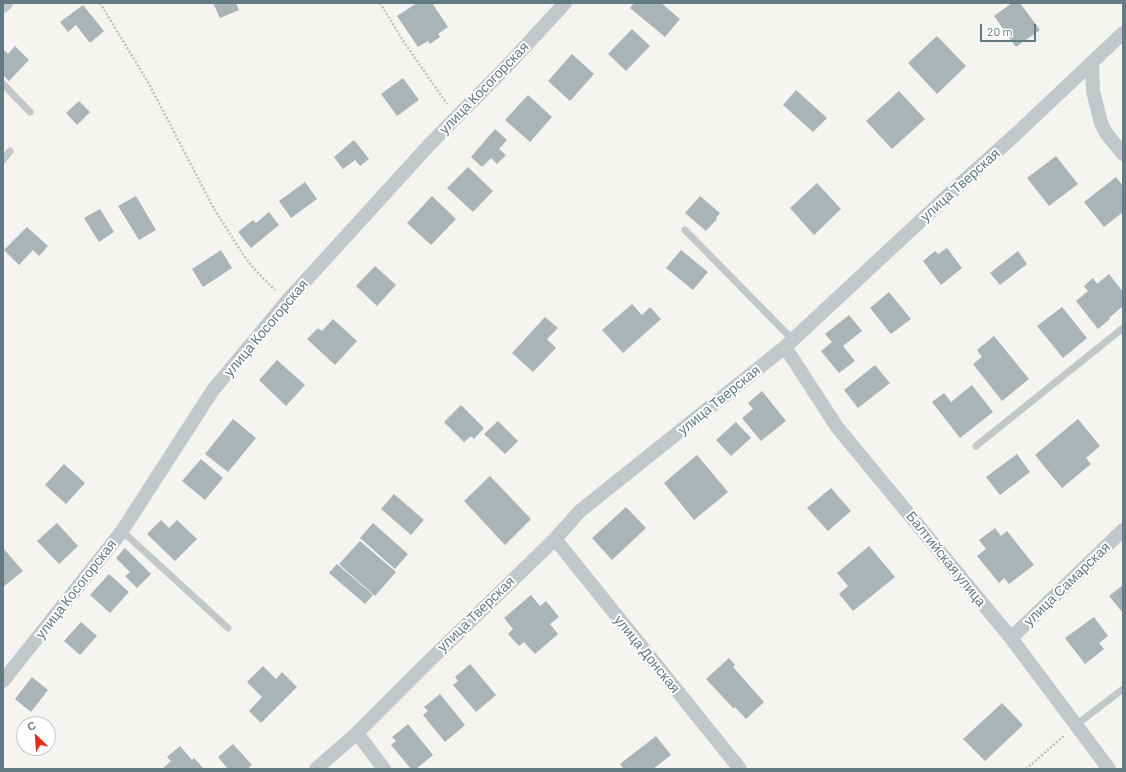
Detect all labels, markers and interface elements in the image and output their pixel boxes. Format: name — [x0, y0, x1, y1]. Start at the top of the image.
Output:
scale bar — [982, 16, 1038, 42]
text: 20 m — [987, 24, 1013, 38]
street label: улица Косогорская — [436, 39, 532, 137]
street label: улица Тверская — [917, 145, 1003, 225]
street label: улица Косогорская — [221, 276, 311, 380]
street label: улица Тверская — [675, 362, 763, 438]
street label: Балтийская улица — [903, 508, 989, 610]
street label: улица Косогорская — [32, 536, 120, 642]
street label: улица Самарская — [1020, 539, 1114, 629]
street label: улица Тверская — [434, 573, 518, 655]
street label: улица Донская — [611, 612, 683, 696]
north arrow — [16, 716, 56, 756]
text: С — [25, 718, 37, 733]

